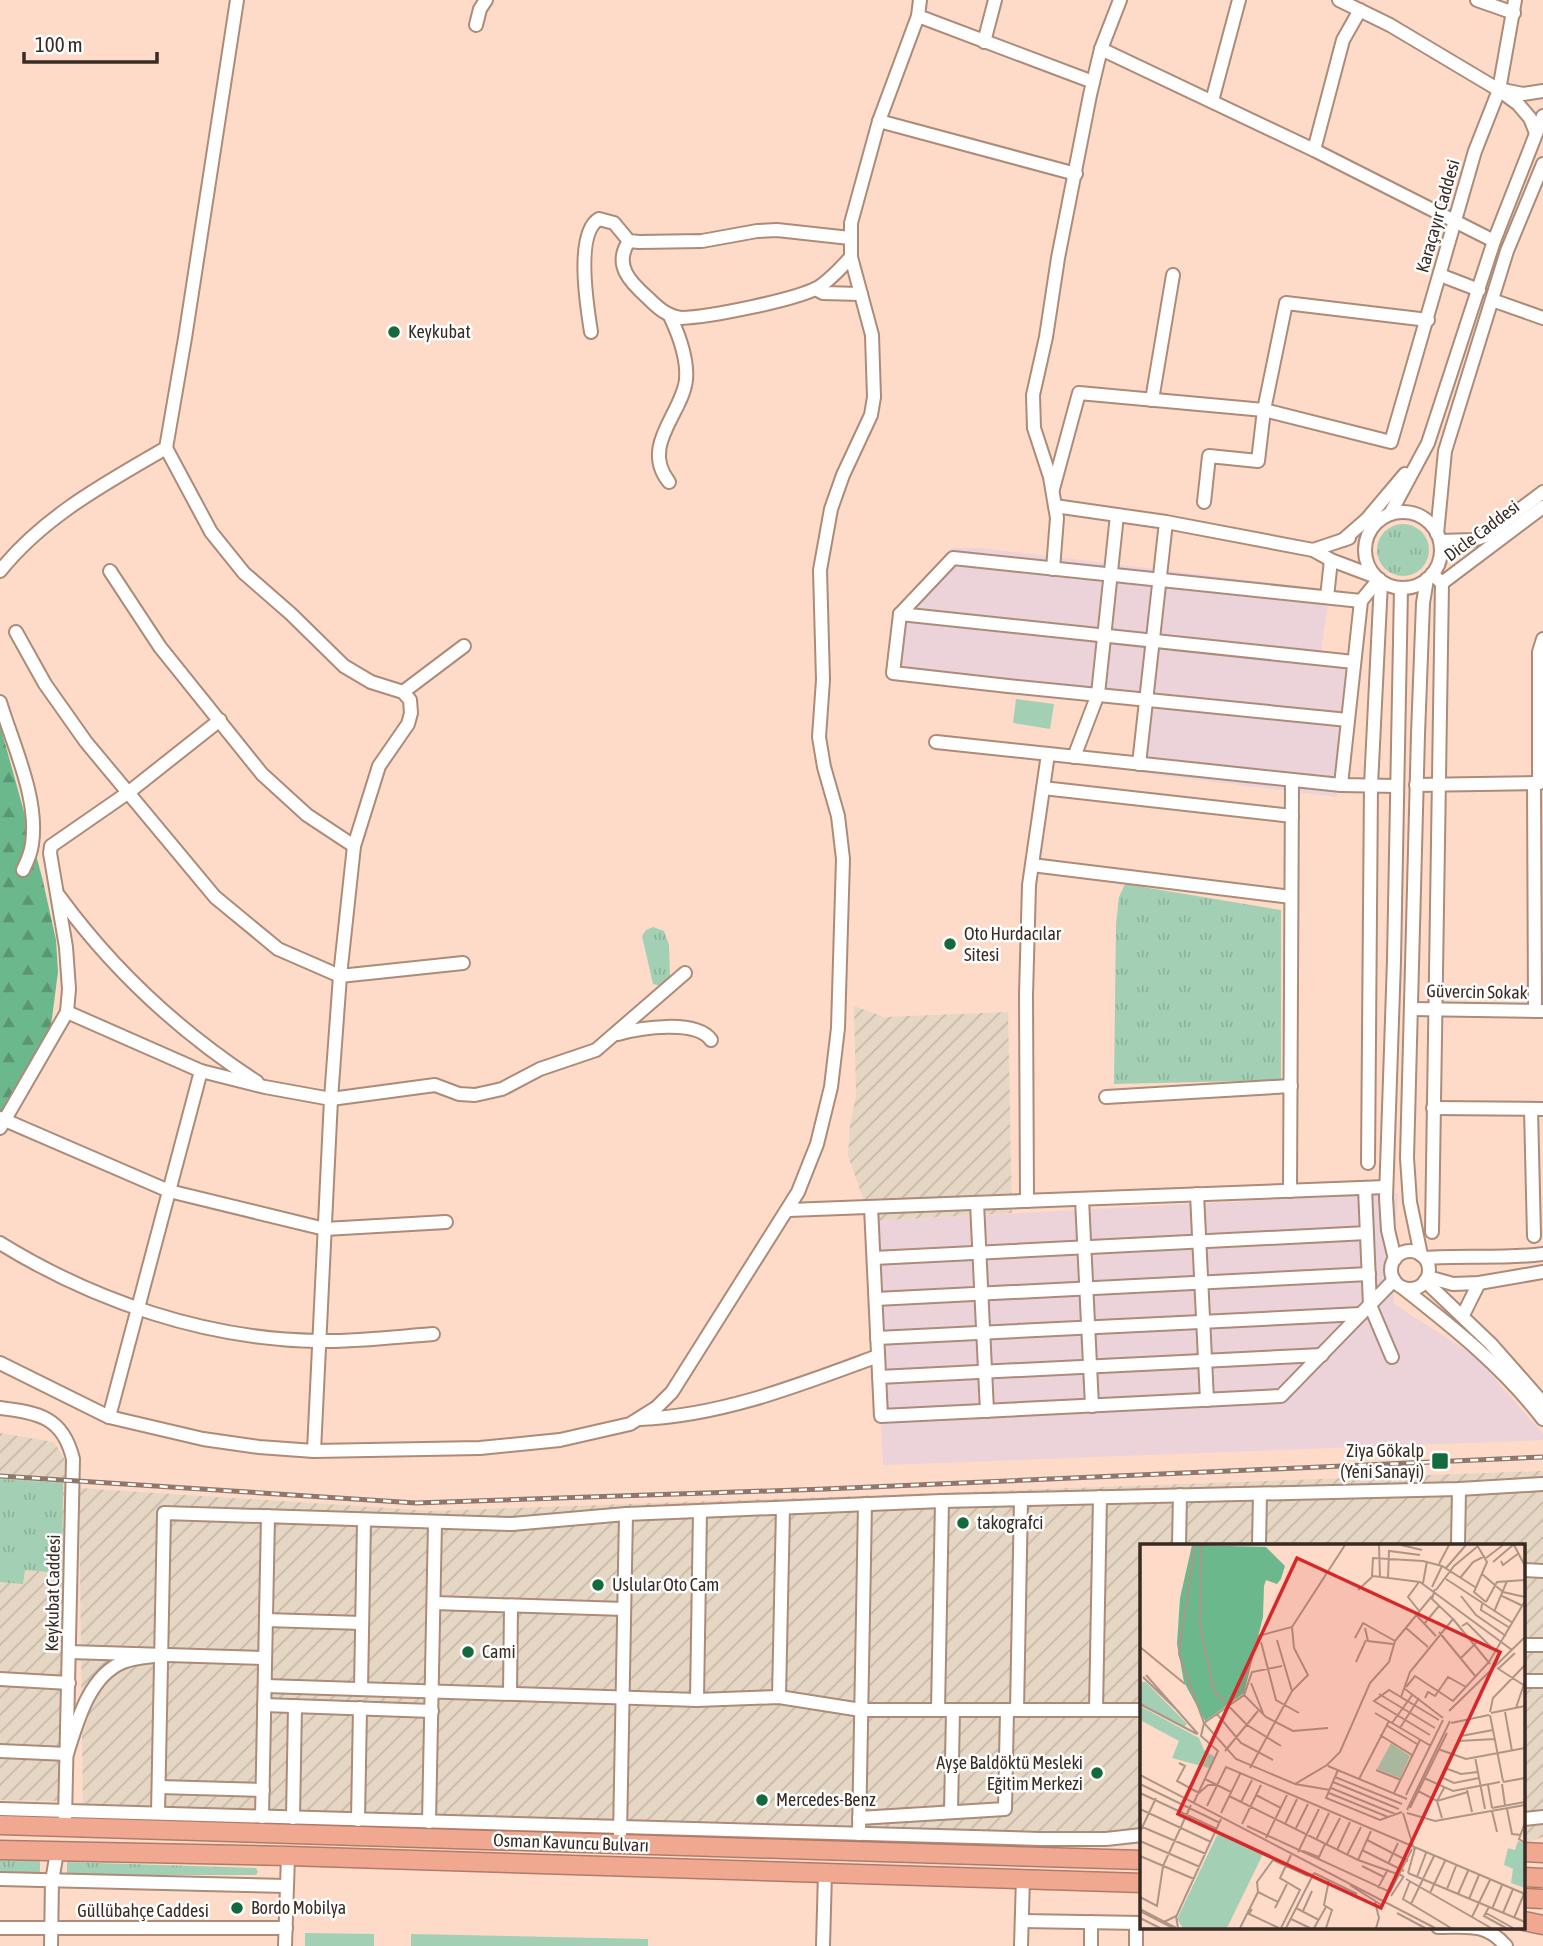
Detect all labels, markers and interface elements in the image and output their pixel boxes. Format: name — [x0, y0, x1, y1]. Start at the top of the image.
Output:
scale bar — [24, 21, 158, 65]
text: 100 m — [35, 32, 83, 56]
street label: Karaçayır Caddesi — [1411, 157, 1464, 275]
place label: Keykubat — [408, 321, 471, 342]
marker: Keykubat — [386, 324, 402, 340]
street label: Dicle Caddesi — [1440, 496, 1523, 566]
place label: Oto Hurdacılar Sitesi — [964, 923, 1062, 965]
marker: Oto Hurdacılar Sitesi — [942, 936, 958, 952]
street label: Güvercin Sokak — [1426, 980, 1528, 1003]
place label: Ziya Gökalp (Yeni Sanayi) — [1340, 1440, 1424, 1482]
marker: Ziya Gökalp (Yeni Sanayi) — [1430, 1451, 1450, 1471]
place label: takografci — [977, 1512, 1043, 1533]
marker: takografci — [955, 1515, 971, 1531]
street label: Keykubat Caddesi — [41, 1534, 64, 1652]
inset map — [1140, 1544, 1526, 1928]
place label: Uslular Oto Cam — [612, 1574, 719, 1595]
marker: Uslular Oto Cam — [590, 1577, 606, 1593]
place label: Cami — [482, 1641, 516, 1662]
marker: Cami — [460, 1644, 476, 1660]
place label: Ayşe Baldöktü Mesleki Eğitim Merkezi — [936, 1752, 1083, 1794]
marker: Ayşe Baldöktü Mesleki Eğitim Merkezi — [1089, 1765, 1105, 1781]
place label: Mercedes-Benz — [776, 1789, 876, 1810]
marker: Mercedes-Benz — [754, 1792, 770, 1808]
street label: Osman Kavuncu Bulvarı — [493, 1829, 649, 1856]
place label: Bordo Mobilya — [251, 1897, 346, 1918]
street label: Güllübahçe Caddesi — [77, 1900, 209, 1921]
marker: Bordo Mobilya — [229, 1900, 245, 1916]

